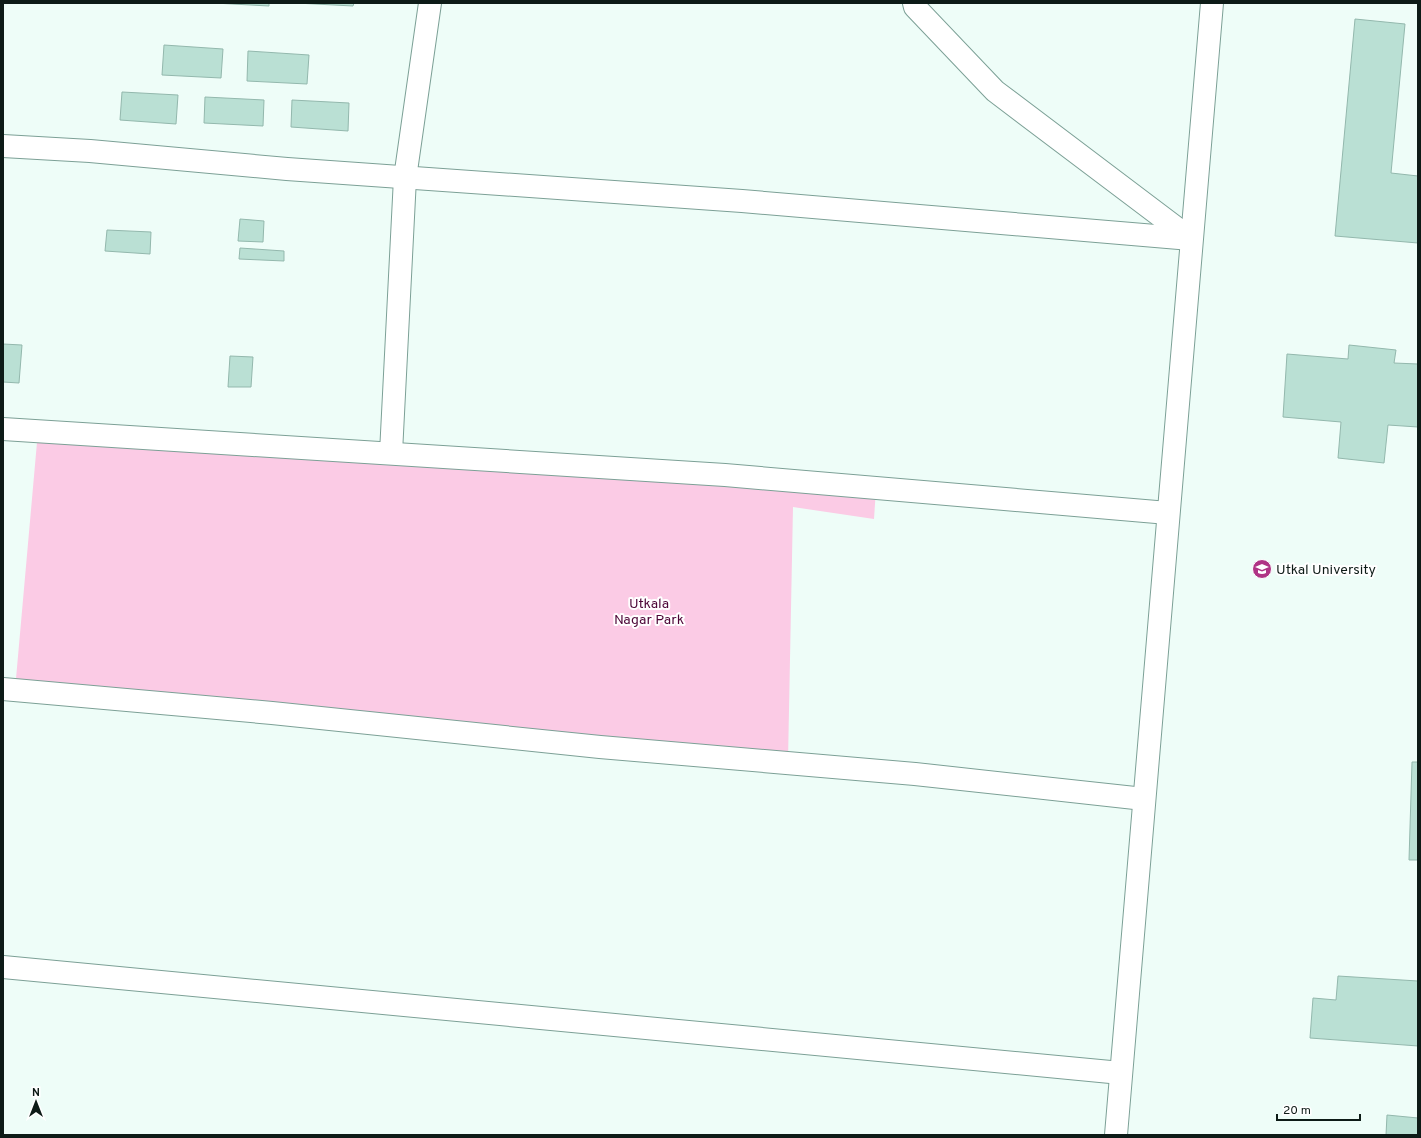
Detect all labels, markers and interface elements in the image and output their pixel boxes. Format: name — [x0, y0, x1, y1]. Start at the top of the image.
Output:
school or university icon: Utkal University — [1251, 558, 1273, 580]
place label: Utkal University — [1276, 562, 1376, 579]
park label: Utkala Nagar Park — [614, 596, 684, 629]
north arrow — [16, 1082, 56, 1122]
text: N — [32, 1086, 40, 1100]
scale bar — [1277, 1096, 1360, 1122]
text: 20 m — [1283, 1103, 1311, 1119]

